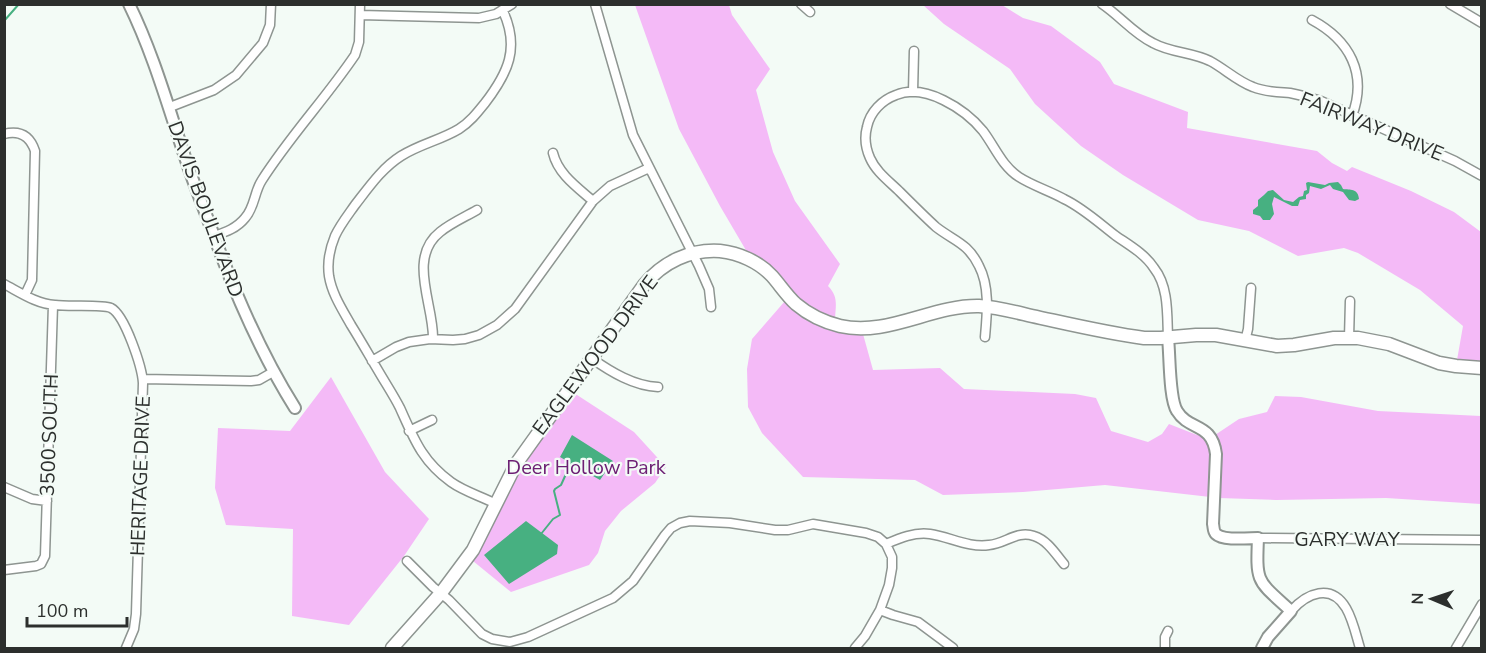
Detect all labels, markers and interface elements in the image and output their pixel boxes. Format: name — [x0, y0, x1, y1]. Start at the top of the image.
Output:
street label: FAIRWAY DRIVE — [1296, 85, 1448, 168]
street label: DAVIS BOULEVARD — [161, 117, 250, 301]
street label: EAGLEWOOD DRIVE — [526, 270, 664, 441]
street label: 3500 SOUTH — [34, 373, 65, 497]
street label: HERITAGE DRIVE — [124, 395, 157, 557]
park label: Deer Hollow Park — [506, 454, 667, 481]
street label: GARY WAY — [1294, 526, 1401, 553]
north arrow — [1402, 569, 1462, 629]
scale bar — [27, 590, 128, 628]
text: N — [1407, 592, 1429, 605]
text: 100 m — [36, 599, 88, 623]

